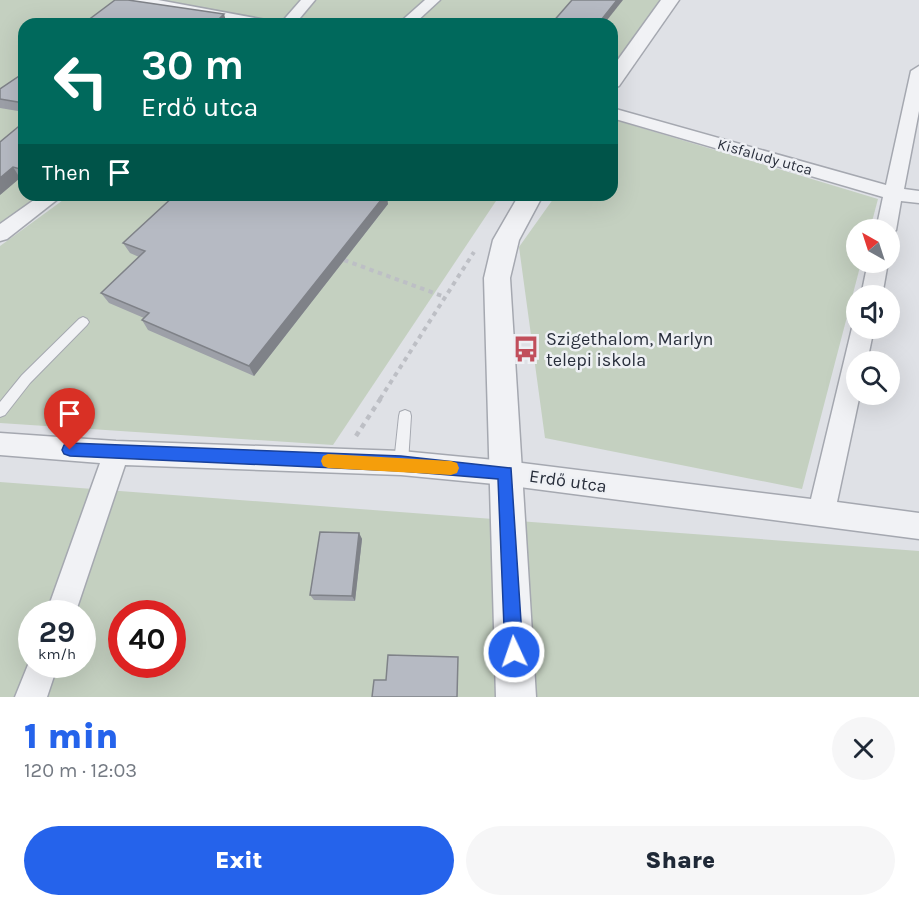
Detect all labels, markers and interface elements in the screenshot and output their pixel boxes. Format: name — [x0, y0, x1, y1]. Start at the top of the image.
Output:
text: 30 m — [141, 40, 244, 90]
icon: left — [42, 42, 120, 120]
text: Erdő utca — [141, 91, 258, 123]
street label: Kisfaludy utca — [715, 135, 815, 179]
icon: arrive — [103, 156, 136, 189]
text: Then — [42, 160, 91, 186]
north arrow — [846, 219, 900, 273]
map controls — [846, 219, 900, 405]
button: sound — [846, 285, 900, 339]
place label: Szigethalom, Marlyn telepi iskola — [546, 328, 713, 371]
bus stop icon: Szigethalom, Marlyn telepi iskola — [511, 334, 541, 364]
button: search — [846, 351, 900, 405]
pin — [44, 388, 95, 450]
icon: arrive — [53, 397, 86, 430]
street label: Erdő utca — [528, 465, 608, 497]
speed limit sign: 40 — [108, 600, 186, 678]
text: 29 — [39, 614, 75, 650]
position arrow — [482, 620, 546, 684]
text: km/h — [38, 645, 76, 663]
text: 1 min — [24, 715, 118, 757]
button: close — [832, 717, 895, 780]
text: 120 m · 12:03 — [24, 759, 137, 782]
button: Exit — [24, 826, 454, 895]
button: Share — [466, 826, 895, 895]

